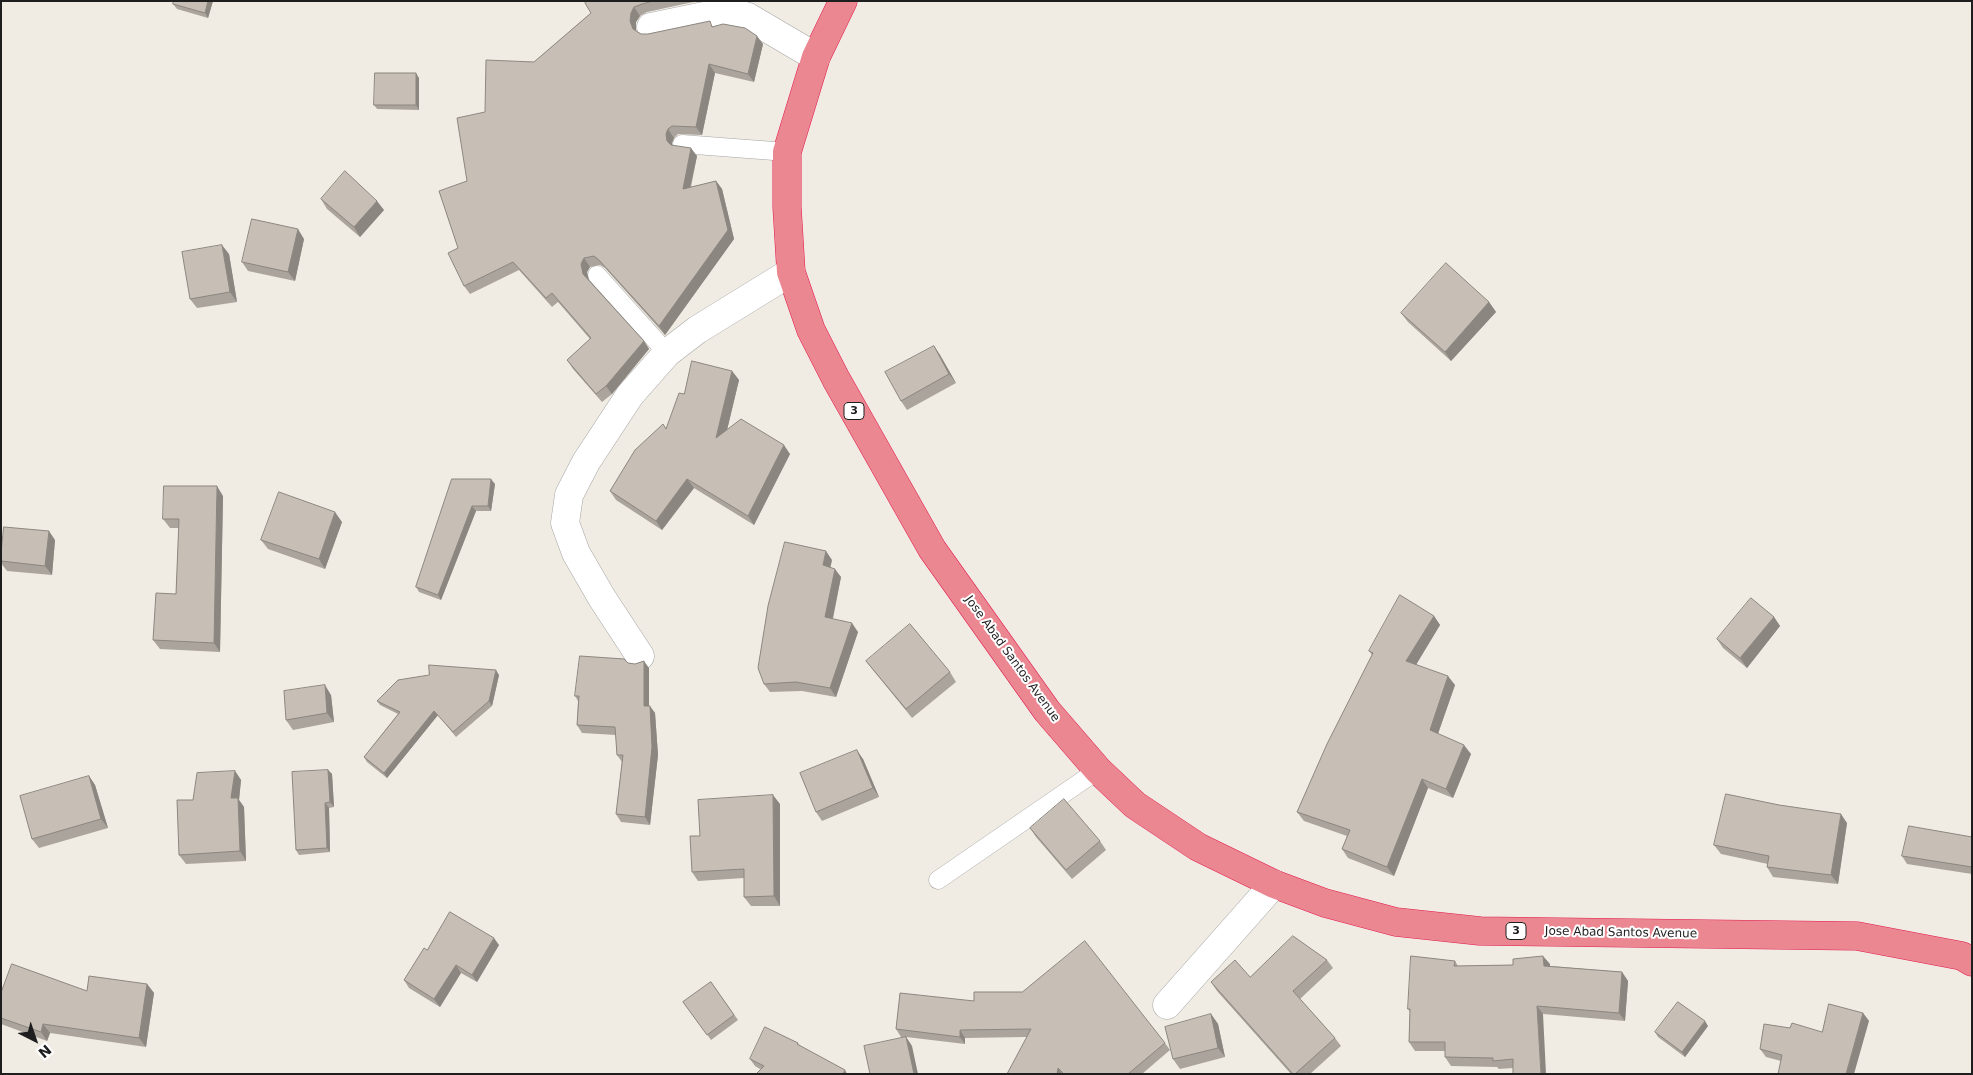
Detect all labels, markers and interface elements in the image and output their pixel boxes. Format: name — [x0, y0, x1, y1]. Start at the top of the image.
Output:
road number: 3 — [844, 402, 864, 420]
street label: Jose Abad Santos Avenue — [961, 593, 1063, 725]
road number: 3 — [1506, 922, 1526, 939]
street label: Jose Abad Santos Avenue — [1545, 924, 1697, 942]
north arrow — [10, 1015, 60, 1065]
text: N — [35, 1041, 55, 1061]

